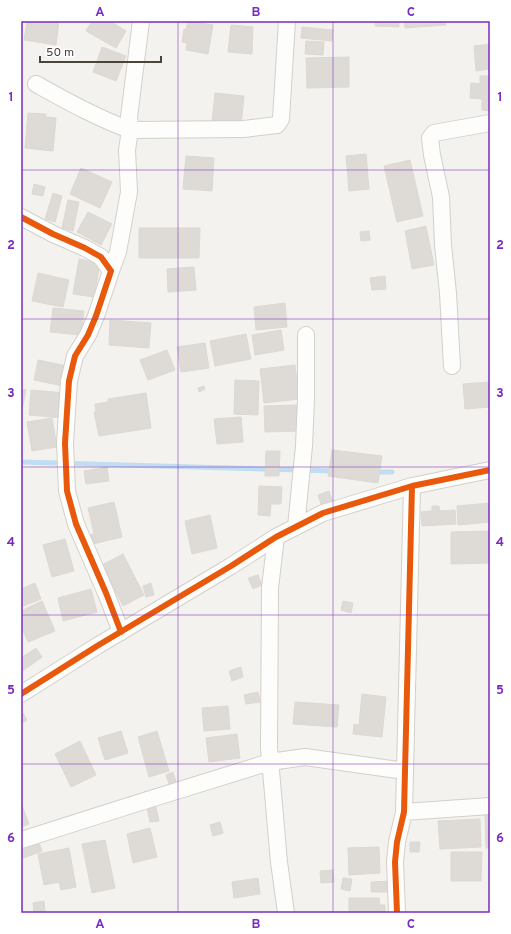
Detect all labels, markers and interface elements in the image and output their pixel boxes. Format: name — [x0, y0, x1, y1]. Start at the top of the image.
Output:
text: A — [95, 5, 105, 21]
text: B — [252, 5, 261, 21]
text: C — [407, 5, 415, 21]
scale bar — [40, 38, 161, 64]
text: 50 m — [46, 45, 74, 61]
text: 1 — [8, 90, 14, 106]
text: 1 — [497, 90, 503, 106]
text: 2 — [7, 238, 15, 254]
text: 2 — [496, 238, 504, 254]
text: 3 — [7, 386, 15, 402]
text: 3 — [496, 386, 504, 402]
text: 4 — [7, 535, 15, 551]
text: 4 — [496, 535, 504, 551]
text: 5 — [7, 683, 15, 699]
text: 5 — [496, 683, 504, 699]
text: 6 — [7, 831, 15, 847]
text: 6 — [496, 831, 504, 847]
text: A — [95, 917, 105, 933]
text: B — [252, 917, 261, 933]
text: C — [407, 917, 415, 933]

